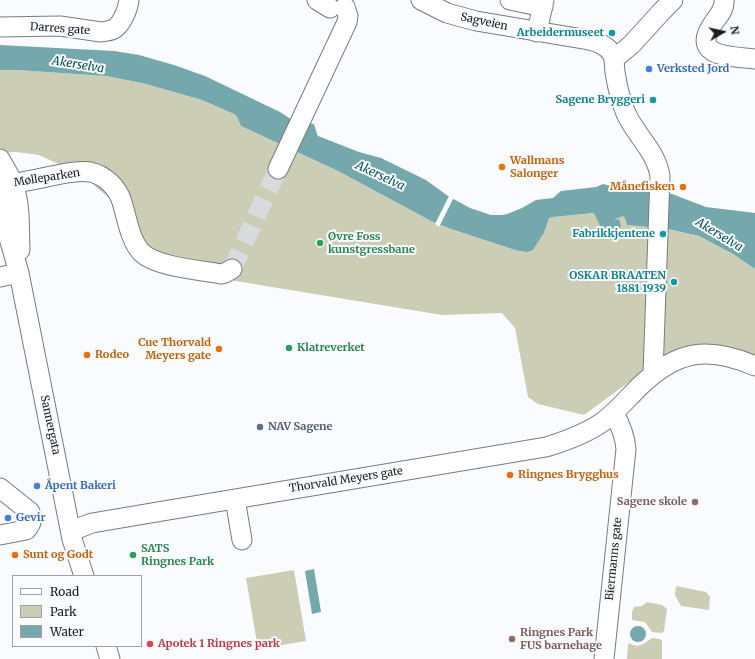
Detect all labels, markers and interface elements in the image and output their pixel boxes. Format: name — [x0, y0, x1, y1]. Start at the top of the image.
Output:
street label: Sagveien — [459, 11, 509, 33]
north arrow — [703, 12, 743, 52]
street label: Darres gate — [30, 20, 90, 38]
text: N — [727, 25, 742, 36]
place label: Arbeidermuseet — [517, 26, 604, 40]
marker: Arbeidermuseet — [607, 28, 617, 38]
water label: Akerselva — [51, 54, 105, 76]
place label: Verksted Jord — [657, 62, 729, 76]
marker: Verksted Jord — [644, 64, 654, 74]
place label: Sagene Bryggeri — [556, 93, 645, 107]
marker: Sagene Bryggeri — [648, 95, 658, 105]
place label: Wallmans Salonger — [510, 154, 564, 180]
water label: Akerselva — [353, 158, 407, 194]
marker: Wallmans Salonger — [497, 162, 507, 172]
street label: Mølleparken — [13, 166, 81, 190]
place label: Månefisken — [610, 180, 675, 194]
marker: Månefisken — [678, 182, 688, 192]
water label: Akerselva — [693, 215, 745, 255]
place label: Fabrikkjentene — [572, 227, 655, 241]
marker: Fabrikkjentene — [658, 229, 668, 239]
place label: Øvre Foss kunstgressbane — [328, 230, 415, 256]
marker: Øvre Foss kunstgressbane — [315, 238, 325, 248]
place label: OSKAR BRAATEN 1881 1939 — [569, 269, 666, 295]
marker: OSKAR BRAATEN 1881 1939 — [669, 277, 679, 287]
place label: Cue Thorvald Meyers gate — [138, 336, 211, 362]
place label: Klatreverket — [297, 341, 365, 355]
marker: Klatreverket — [284, 343, 294, 353]
marker: Cue Thorvald Meyers gate — [214, 344, 224, 354]
place label: Rodeo — [95, 348, 129, 362]
marker: Rodeo — [82, 350, 92, 360]
street label: Sannergata — [37, 394, 63, 456]
place label: NAV Sagene — [268, 420, 333, 434]
marker: NAV Sagene — [255, 422, 265, 432]
street label: Thorvald Meyers gate — [288, 464, 404, 496]
place label: Ringnes Brygghus — [518, 468, 619, 482]
marker: Ringnes Brygghus — [505, 470, 515, 480]
place label: Åpent Bakeri — [45, 479, 116, 493]
marker: Åpent Bakeri — [32, 481, 42, 491]
place label: Sagene skole — [617, 495, 687, 509]
marker: Sagene skole — [690, 497, 700, 507]
place label: Gevir — [16, 511, 46, 525]
marker: Gevir — [3, 513, 13, 523]
street label: Biermanns gate — [603, 517, 625, 601]
place label: SATS Ringnes Park — [141, 542, 214, 568]
place label: Sunt og Godt — [23, 548, 93, 562]
marker: Sunt og Godt — [10, 550, 20, 560]
marker: SATS Ringnes Park — [128, 550, 138, 560]
legend — [12, 575, 142, 647]
text: Road — [50, 584, 79, 599]
text: Park — [50, 604, 77, 619]
text: Water — [50, 624, 84, 639]
place label: Ringnes Park FUS barnehage — [520, 626, 602, 652]
marker: Ringnes Park FUS barnehage — [507, 634, 517, 644]
place label: Apotek 1 Ringnes park — [158, 637, 280, 651]
marker: Apotek 1 Ringnes park — [145, 639, 155, 649]

